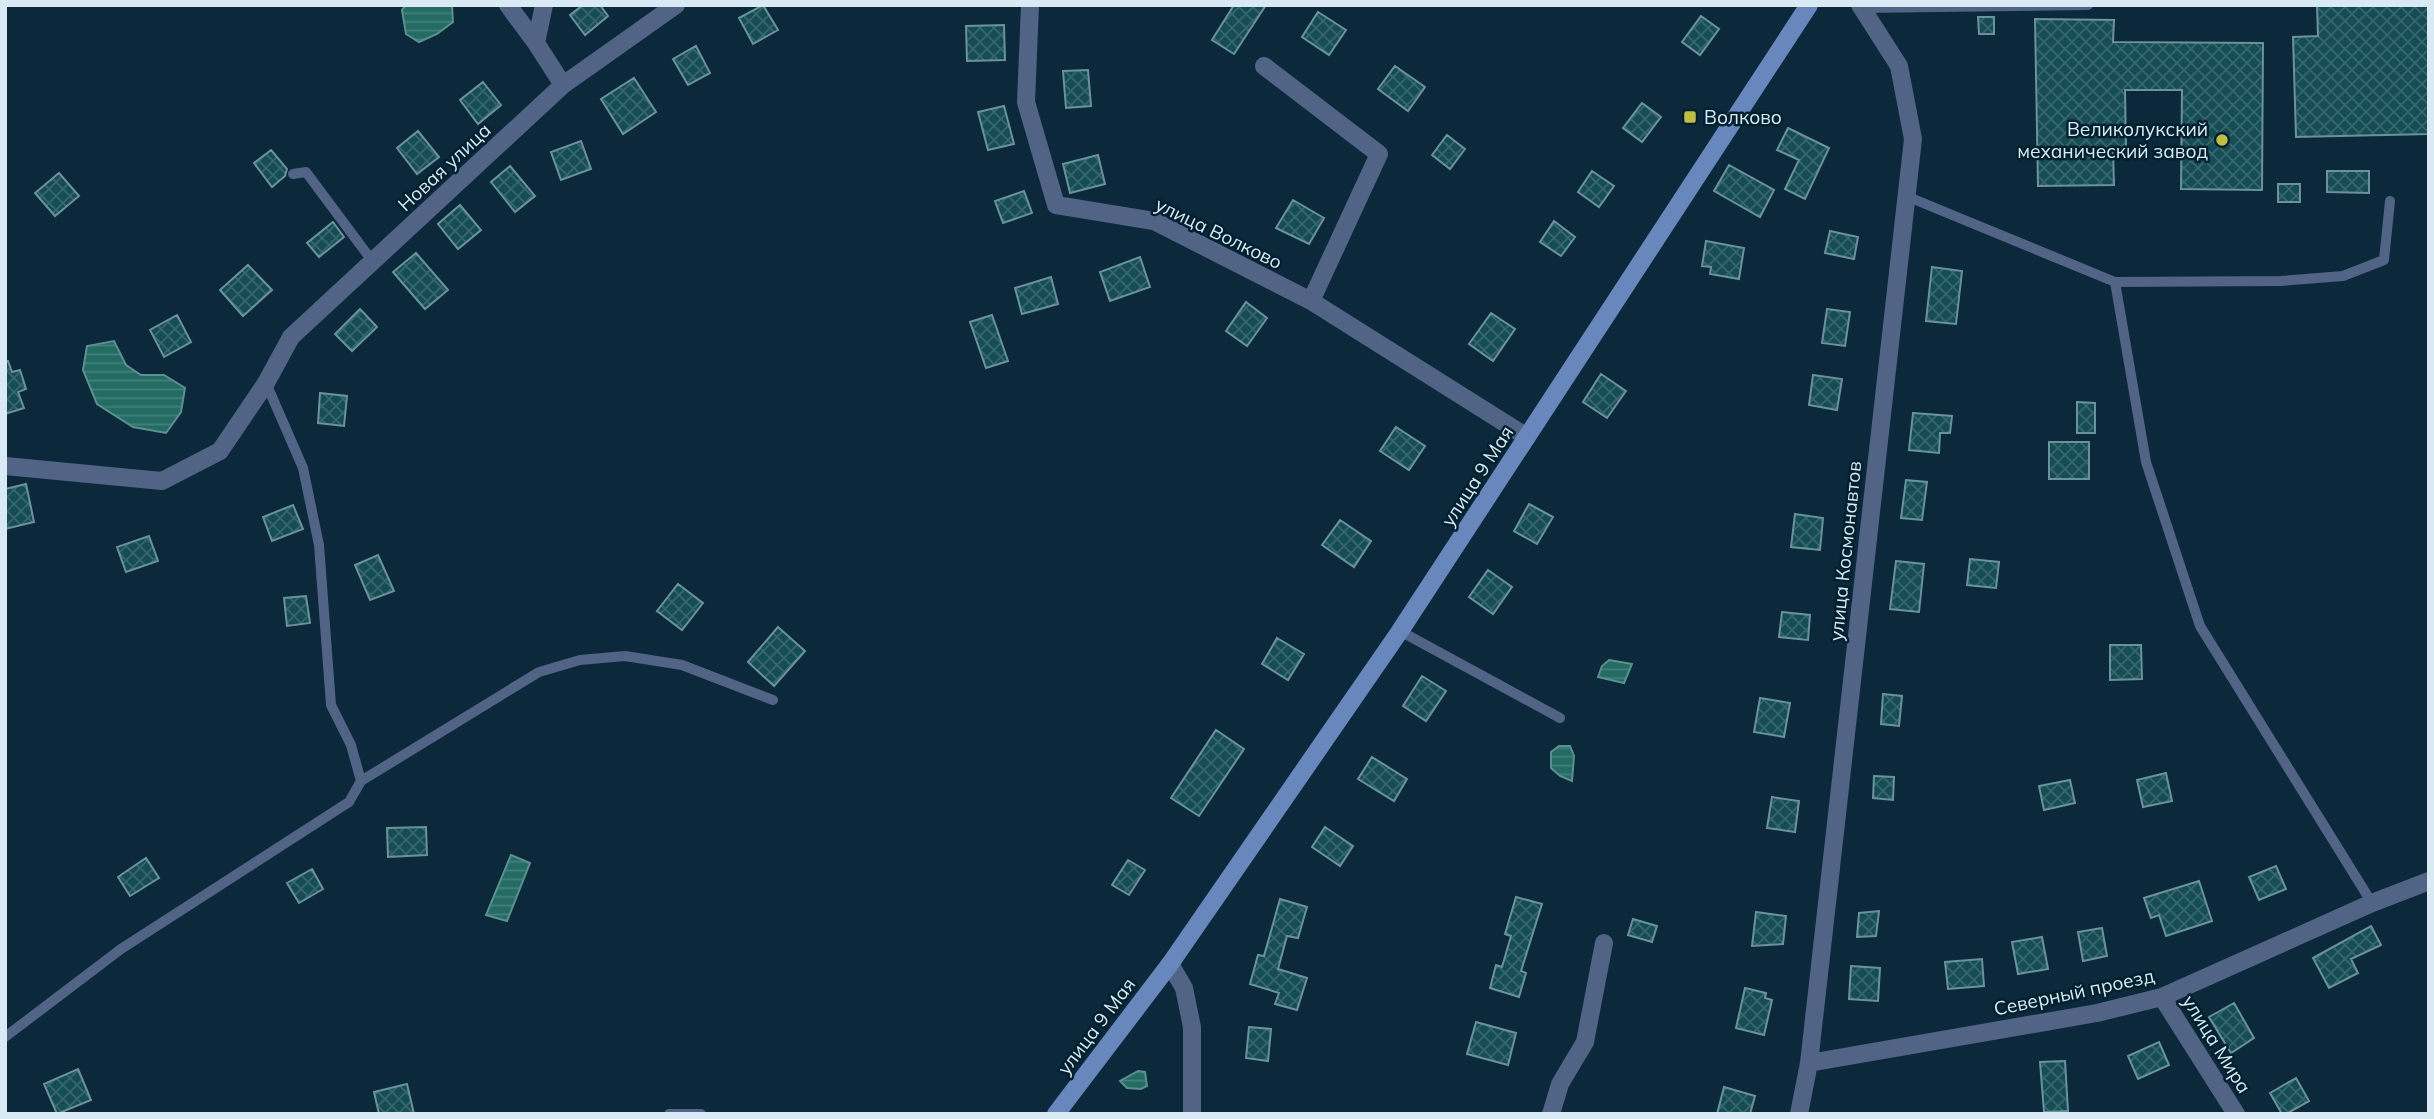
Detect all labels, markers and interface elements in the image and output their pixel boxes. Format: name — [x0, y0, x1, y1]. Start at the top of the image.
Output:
place label: Волково — [1704, 105, 1782, 129]
marker: Волково — [1682, 109, 1698, 125]
place label: Великолукский механический завод — [2017, 117, 2208, 163]
street label: Новая улица — [392, 118, 496, 216]
marker: Великолукский механический завод — [2214, 132, 2230, 148]
street label: улица Волково — [1152, 192, 1286, 274]
street label: улица 9 Мая — [1436, 421, 1518, 531]
street label: улица Космонавтов — [1824, 460, 1866, 642]
street label: Северный проезд — [1991, 963, 2157, 1021]
street label: улица 9 Мая — [1052, 973, 1140, 1079]
street label: улица Мира — [2177, 991, 2257, 1097]

